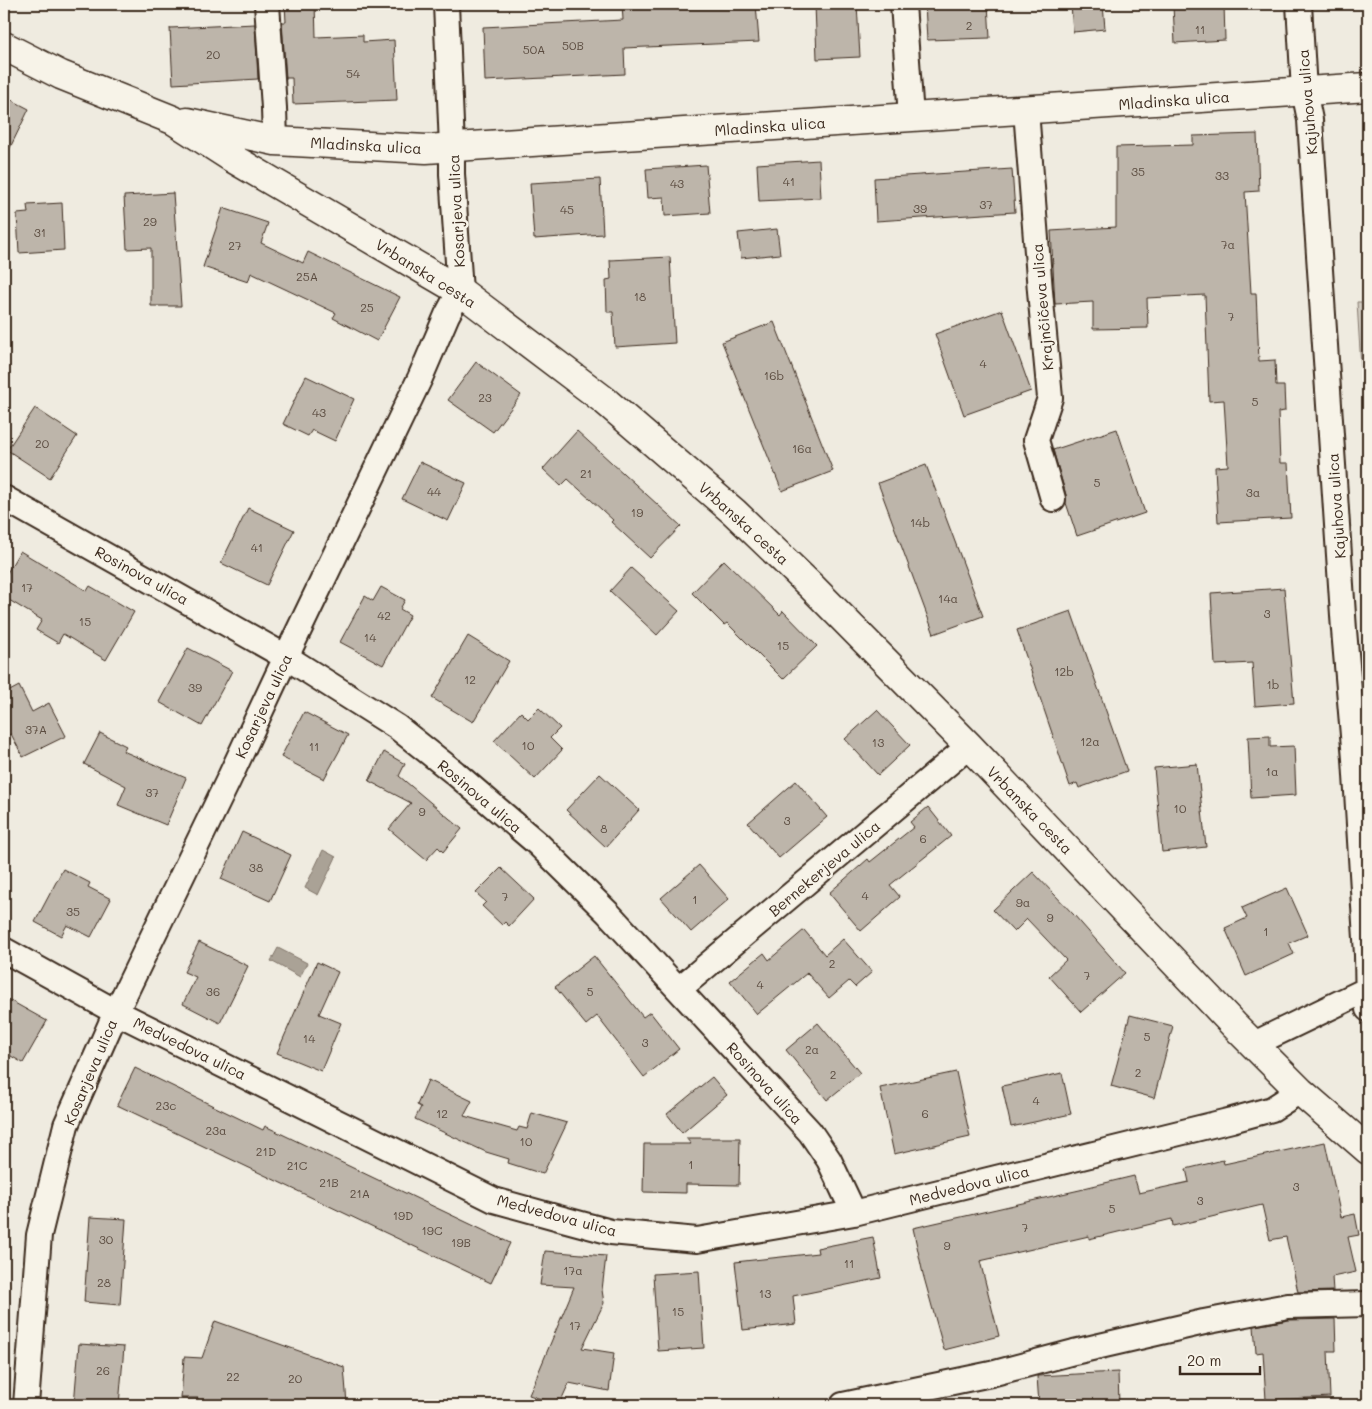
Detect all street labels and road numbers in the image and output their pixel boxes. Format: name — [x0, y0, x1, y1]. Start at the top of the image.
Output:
street label: Kajuhova ulica — [1292, 48, 1322, 156]
street label: Mladinska ulica — [1118, 86, 1230, 114]
street label: Mladinska ulica — [714, 112, 826, 140]
street label: Mladinska ulica — [310, 132, 422, 158]
street label: Kosarjeva ulica — [443, 154, 469, 268]
street label: Vrbanska cesta — [372, 234, 480, 312]
street label: Krajnčičeva ulica — [1026, 243, 1058, 371]
street label: Kajuhova ulica — [1322, 453, 1350, 559]
street label: Vrbanska cesta — [695, 477, 793, 569]
street label: Rosinova ulica — [91, 541, 193, 609]
street label: Kosarjeva ulica — [230, 650, 296, 762]
street label: Rosinova ulica — [434, 755, 526, 837]
street label: Vrbanska cesta — [983, 762, 1077, 858]
street label: Bernekerjeva ulica — [764, 815, 884, 921]
street label: Medvedova ulica — [130, 1012, 250, 1084]
street label: Kosarjeva ulica — [59, 1016, 121, 1128]
street label: Rosinova ulica — [723, 1038, 807, 1128]
street label: Medvedova ulica — [907, 1160, 1031, 1210]
street label: Medvedova ulica — [495, 1189, 619, 1241]

